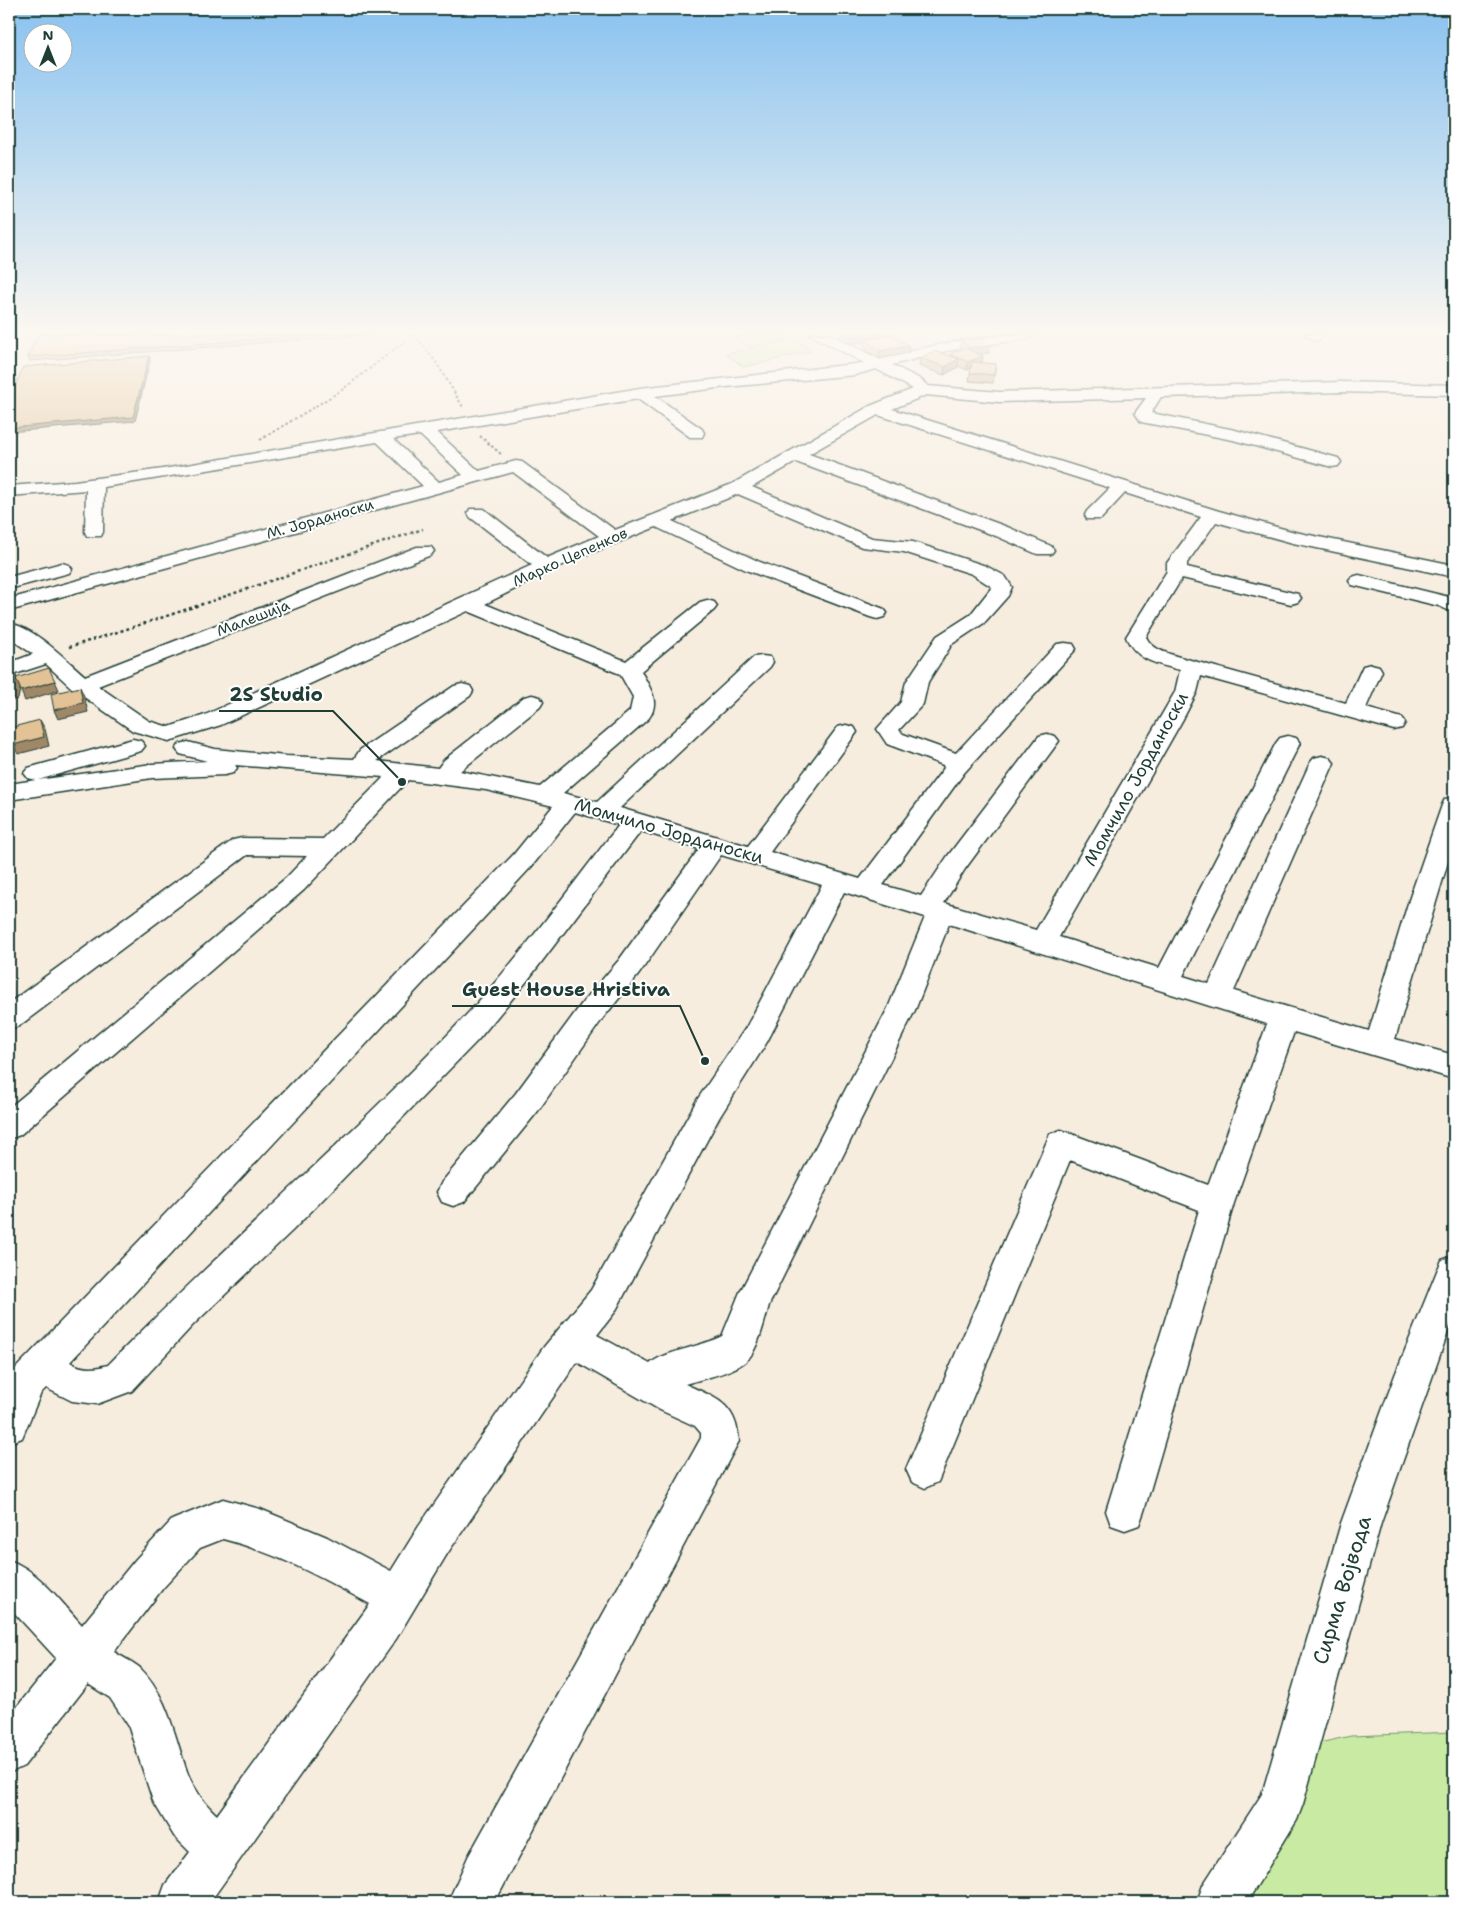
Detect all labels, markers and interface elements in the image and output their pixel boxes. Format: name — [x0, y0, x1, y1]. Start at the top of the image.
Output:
north arrow — [22, 22, 72, 72]
text: N — [42, 26, 54, 44]
street label: М. Јорданоски — [264, 494, 376, 544]
street label: Марко Цепенков — [509, 523, 631, 591]
street label: Малешија — [214, 595, 293, 641]
callout: 2S Studio — [219, 677, 333, 711]
text: 2S Studio — [229, 682, 323, 707]
street label: Момчило Јорданоски — [1078, 687, 1194, 870]
street label: Момчило Јорданоски — [572, 793, 767, 870]
callout: Guest House Hristiva — [452, 972, 680, 1006]
text: Guest House Hristiva — [462, 977, 670, 1002]
street label: Сирма Војвода — [1306, 1512, 1378, 1668]

